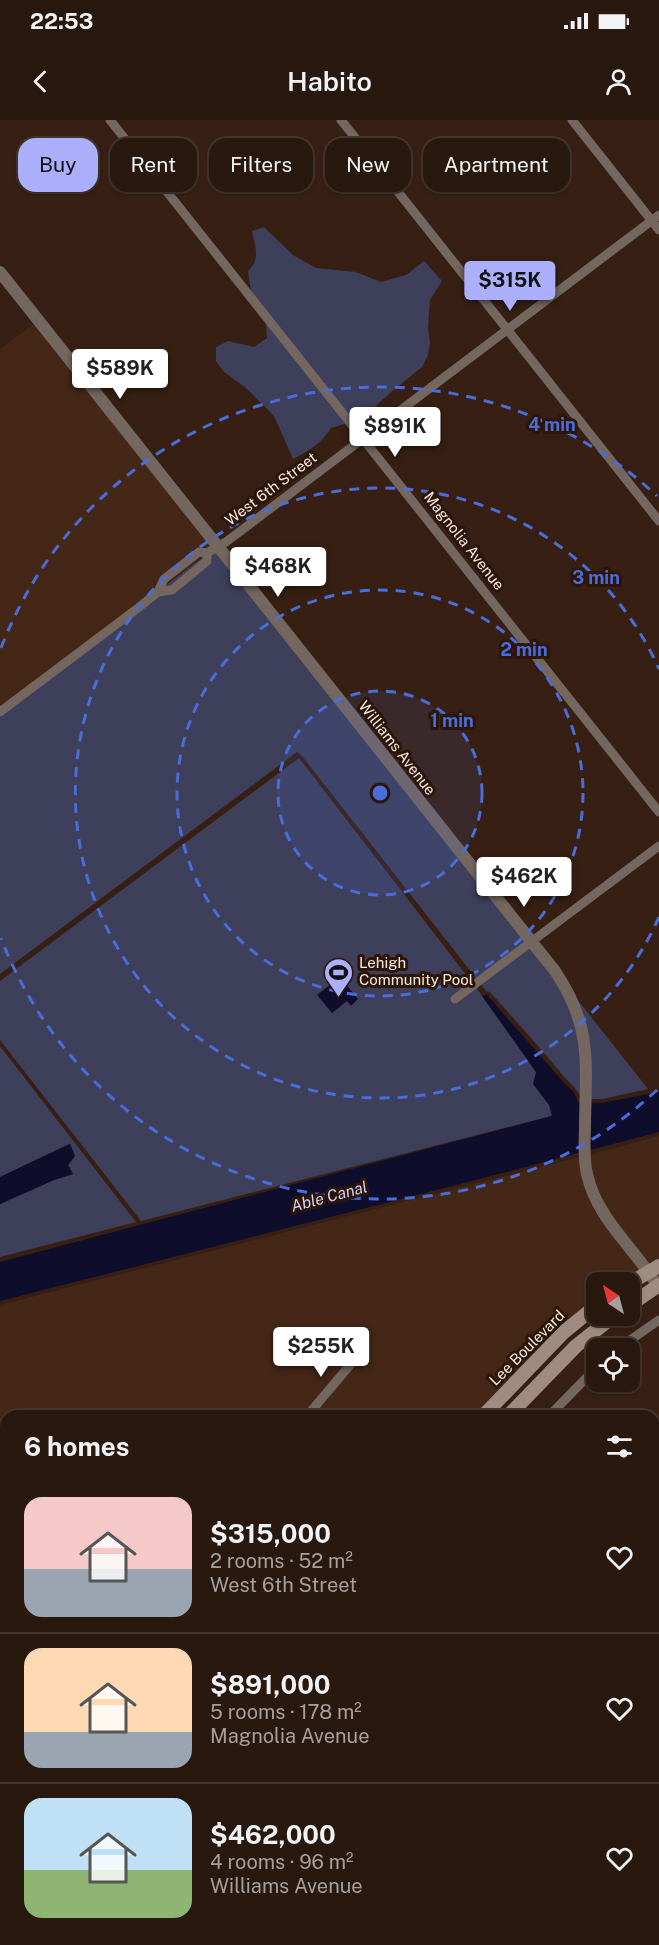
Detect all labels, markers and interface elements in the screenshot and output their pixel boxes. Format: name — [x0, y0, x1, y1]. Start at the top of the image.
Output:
text: 22:53 — [30, 8, 93, 34]
icon: back — [24, 65, 57, 98]
text: Habito — [287, 65, 372, 97]
icon: person — [602, 65, 635, 98]
chip: Buy — [18, 138, 98, 192]
chip: Rent — [110, 138, 197, 192]
chip: Filters — [209, 138, 313, 192]
chip: New — [325, 138, 411, 192]
chip: Apartment — [423, 138, 570, 192]
pin: $315K — [468, 261, 552, 312]
text: $315K — [478, 268, 542, 292]
pin: $589K — [78, 349, 162, 400]
text: $589K — [86, 356, 154, 380]
pin: $891K — [353, 407, 437, 458]
text: $891K — [363, 414, 427, 438]
text: 4 min — [528, 414, 576, 435]
street label: West 6th Street — [222, 449, 320, 529]
street label: Magnolia Avenue — [421, 488, 508, 593]
pin: $468K — [236, 547, 320, 598]
text: $468K — [244, 554, 312, 578]
text: 3 min — [572, 567, 620, 588]
text: 2 min — [500, 639, 548, 660]
street label: Williams Avenue — [355, 697, 439, 798]
text: 1 min — [430, 710, 474, 731]
centre of rings — [370, 783, 390, 803]
pin: $462K — [482, 857, 566, 908]
text: $462K — [491, 864, 557, 888]
place label: Lehigh Community Pool — [359, 954, 473, 988]
sports icon: Lehigh Community Pool — [322, 956, 354, 998]
water label: Able Canal — [289, 1177, 369, 1216]
north arrow — [586, 1272, 640, 1326]
map controls — [586, 1272, 640, 1392]
street label: Lee Boulevard — [486, 1307, 568, 1389]
pin: $255K — [279, 1327, 363, 1378]
text: $255K — [287, 1334, 355, 1358]
button: locate — [586, 1338, 640, 1392]
icon: filters — [603, 1430, 636, 1463]
text: 6 homes — [24, 1431, 129, 1462]
text: $315,000 — [210, 1518, 331, 1549]
icon: home — [72, 1521, 144, 1593]
icon: heart — [603, 1541, 636, 1574]
text: 2 rooms · 52 m² — [210, 1549, 353, 1573]
text: West 6th Street — [210, 1573, 357, 1597]
text: $891,000 — [210, 1669, 331, 1700]
icon: home — [72, 1672, 144, 1744]
icon: heart — [603, 1692, 636, 1725]
text: 5 rooms · 178 m² — [210, 1700, 362, 1724]
text: Magnolia Avenue — [210, 1724, 370, 1748]
text: $462,000 — [210, 1819, 336, 1850]
icon: home — [72, 1822, 144, 1894]
icon: heart — [603, 1842, 636, 1875]
text: 4 rooms · 96 m² — [210, 1850, 353, 1874]
text: Williams Avenue — [210, 1874, 363, 1898]

